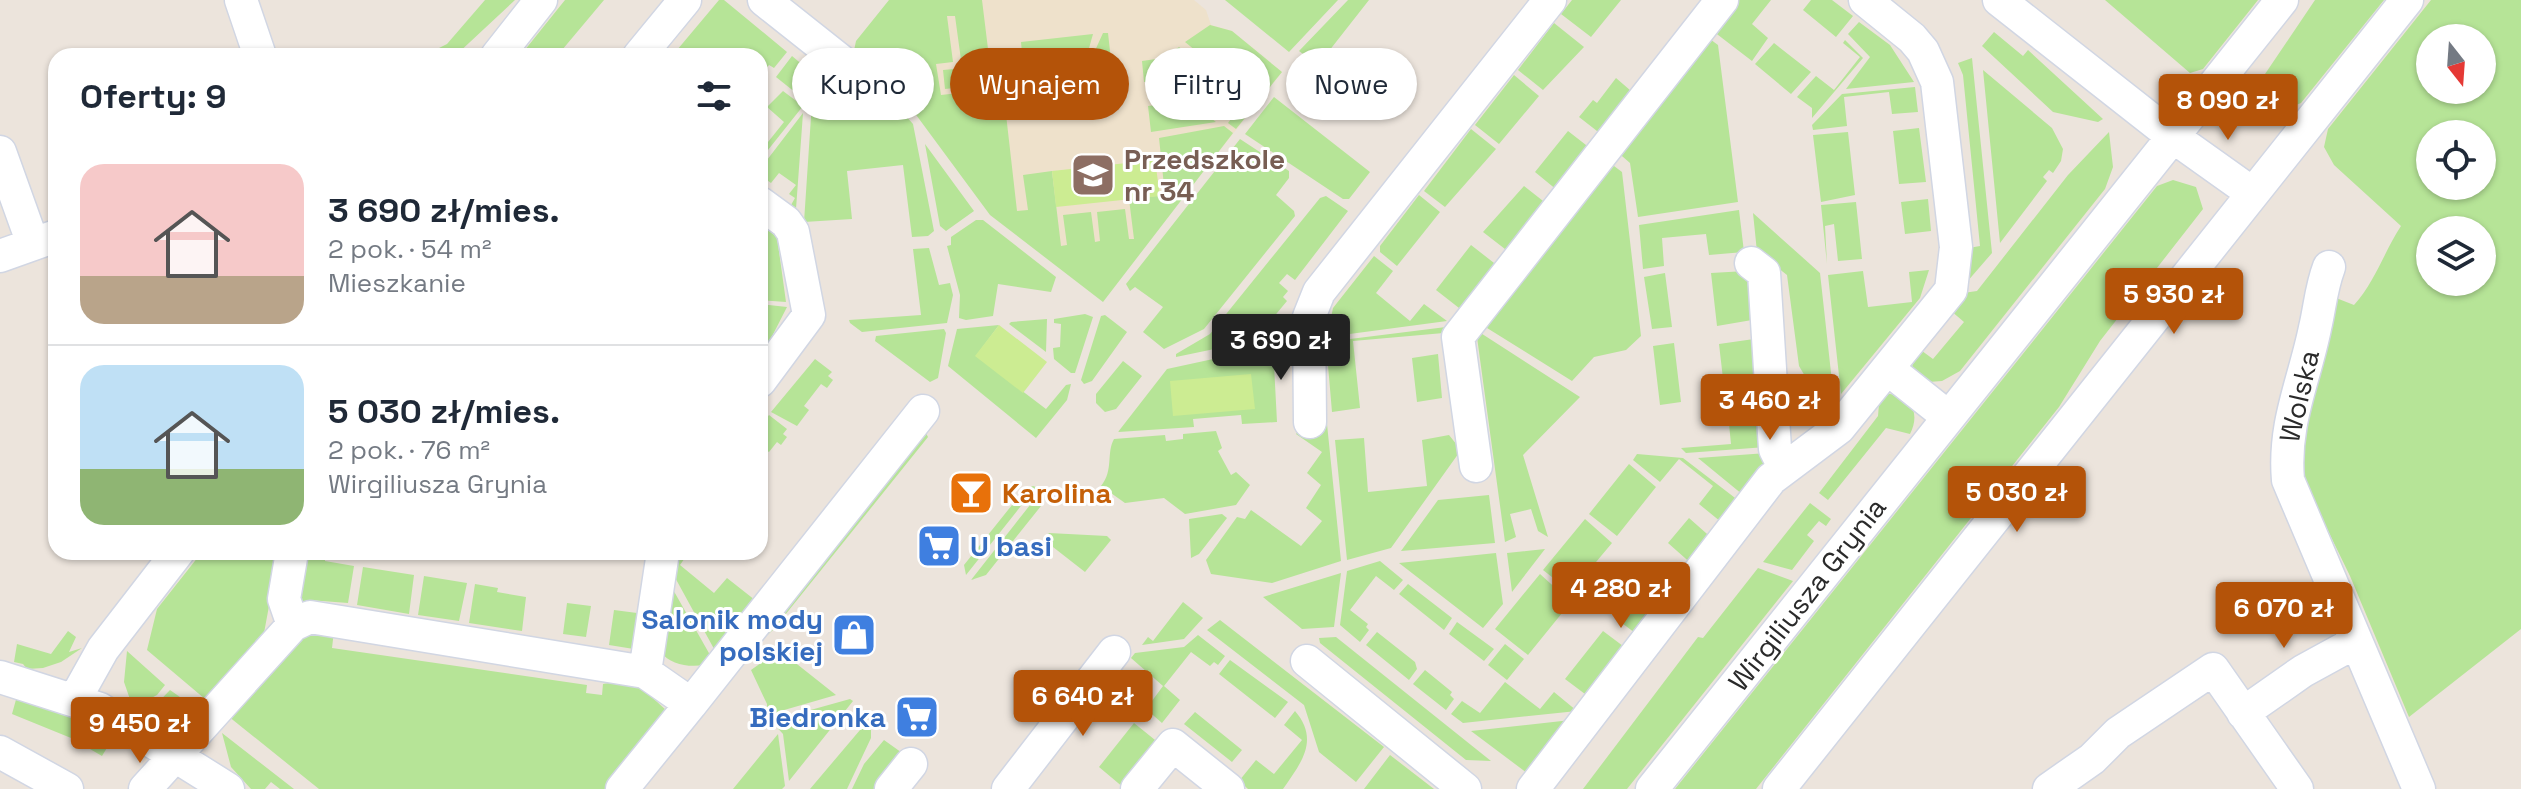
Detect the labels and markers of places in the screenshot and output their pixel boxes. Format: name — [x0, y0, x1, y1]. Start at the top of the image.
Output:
pin: 8 090 zł — [2145, 74, 2311, 142]
place label: Przedszkole nr 34 — [1124, 141, 1285, 209]
school or university icon: Przedszkole nr 34 — [1069, 151, 1117, 199]
pin: 5 930 zł — [2091, 268, 2257, 336]
pin: 3 690 zł — [1198, 314, 1364, 382]
pin: 3 460 zł — [1687, 374, 1853, 442]
pin: 5 030 zł — [1934, 466, 2100, 534]
bar icon: Karolina — [947, 469, 995, 517]
place label: Karolina — [1002, 475, 1112, 511]
supermarket icon: U basi — [915, 522, 963, 570]
place label: U basi — [970, 528, 1052, 564]
pin: 4 280 zł — [1538, 562, 1704, 630]
pin: 6 070 zł — [2201, 582, 2367, 650]
place label: Salonik mody polskiej — [642, 601, 823, 669]
shop icon: Salonik mody polskiej — [830, 611, 878, 659]
pin: 6 640 zł — [1000, 670, 1166, 738]
supermarket icon: Biedronka — [893, 693, 941, 741]
pin: 9 450 zł — [57, 697, 223, 765]
place label: Biedronka — [749, 699, 886, 735]

